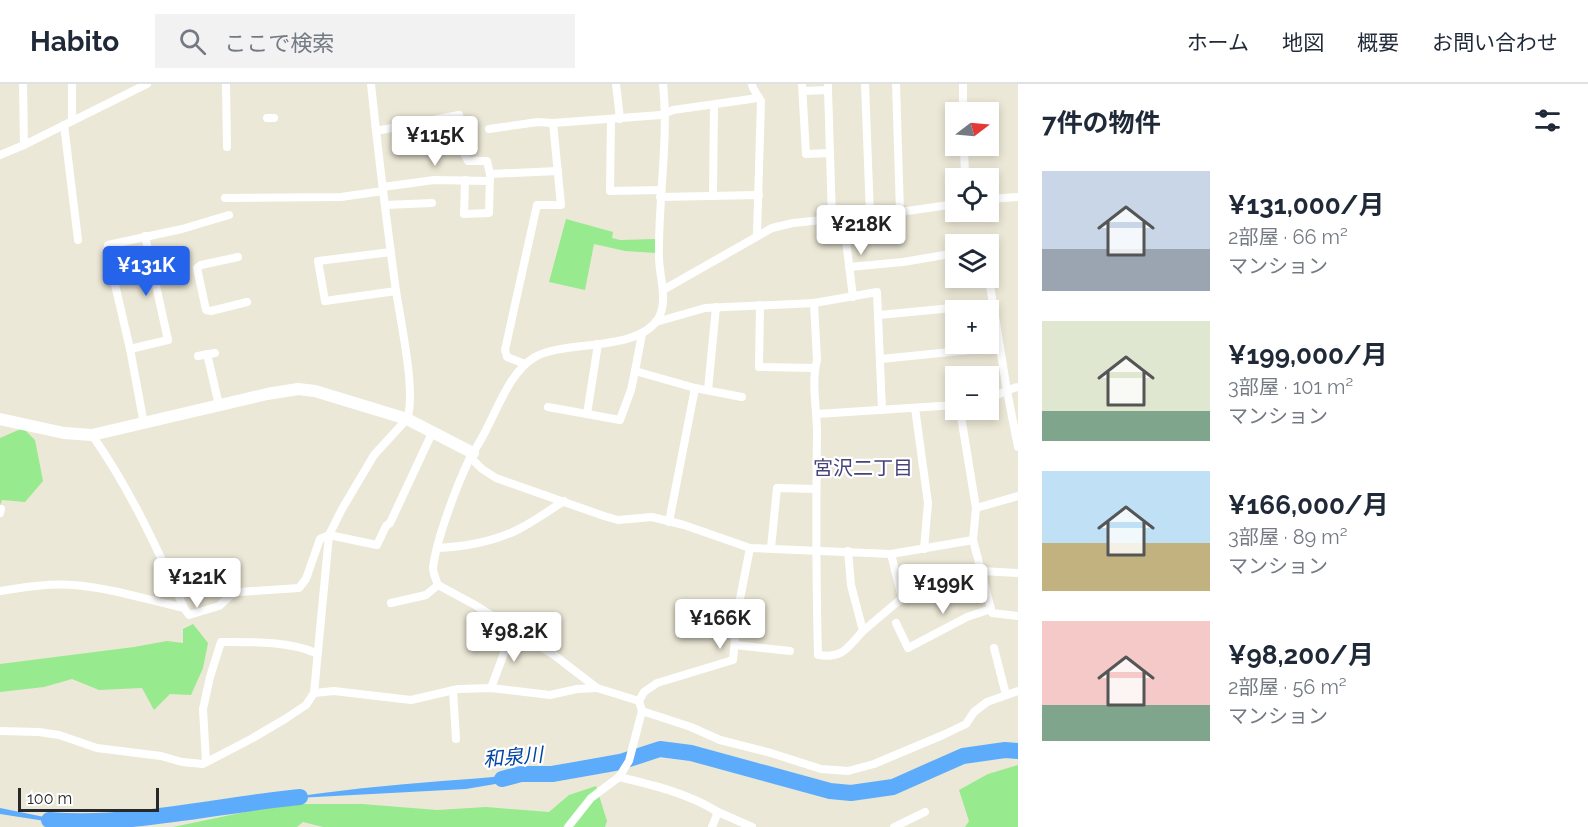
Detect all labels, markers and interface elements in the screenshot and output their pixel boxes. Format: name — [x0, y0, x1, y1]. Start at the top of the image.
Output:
search box — [155, 14, 575, 68]
text: Habito — [30, 25, 119, 58]
icon: search — [176, 25, 209, 58]
text: ここで検索 — [224, 30, 334, 56]
text: ホーム — [1187, 30, 1249, 55]
text: 地図 — [1282, 30, 1324, 55]
text: 概要 — [1357, 30, 1399, 55]
text: お問い合わせ — [1432, 30, 1558, 55]
north arrow — [945, 102, 999, 156]
map controls — [945, 102, 999, 420]
icon: filters — [1531, 104, 1564, 137]
text: 7件の物件 — [1042, 108, 1161, 138]
pin: ¥115K — [393, 116, 477, 167]
text: ¥115K — [406, 123, 464, 147]
button: locate — [945, 168, 999, 222]
text: ¥131,000/月 — [1228, 190, 1385, 220]
icon: home — [1090, 195, 1162, 267]
pin: ¥218K — [819, 205, 903, 256]
text: ¥218K — [831, 212, 891, 236]
text: 2部屋 · 66 m² — [1228, 225, 1348, 249]
button: layers — [945, 234, 999, 288]
pin: ¥131K — [104, 246, 188, 297]
text: ¥131K — [117, 253, 175, 277]
text: マンション — [1228, 254, 1328, 278]
button: + — [945, 300, 999, 354]
text: ¥199,000/月 — [1228, 340, 1388, 370]
icon: home — [1090, 345, 1162, 417]
button: − — [945, 366, 999, 420]
text: 3部屋 · 101 m² — [1228, 375, 1353, 399]
text: マンション — [1228, 404, 1328, 428]
district label: 宮沢二丁目 — [813, 456, 913, 480]
text: ¥166,000/月 — [1228, 490, 1389, 520]
icon: home — [1090, 495, 1162, 567]
text: 3部屋 · 89 m² — [1228, 525, 1347, 549]
text: マンション — [1228, 554, 1328, 578]
pin: ¥121K — [155, 558, 239, 609]
pin: ¥199K — [901, 564, 985, 615]
text: ¥121K — [168, 565, 226, 589]
text: ¥199K — [912, 571, 974, 595]
pin: ¥166K — [678, 599, 762, 650]
text: ¥166K — [689, 606, 751, 630]
pin: ¥98.2K — [465, 612, 563, 663]
text: ¥98.2K — [480, 619, 548, 643]
text: ¥98,200/月 — [1228, 640, 1374, 670]
icon: home — [1090, 645, 1162, 717]
text: 2部屋 · 56 m² — [1228, 675, 1347, 699]
text: マンション — [1228, 704, 1328, 728]
water label: 和泉川 — [482, 742, 546, 772]
scale bar — [18, 785, 159, 812]
text: 100 m — [27, 789, 72, 808]

